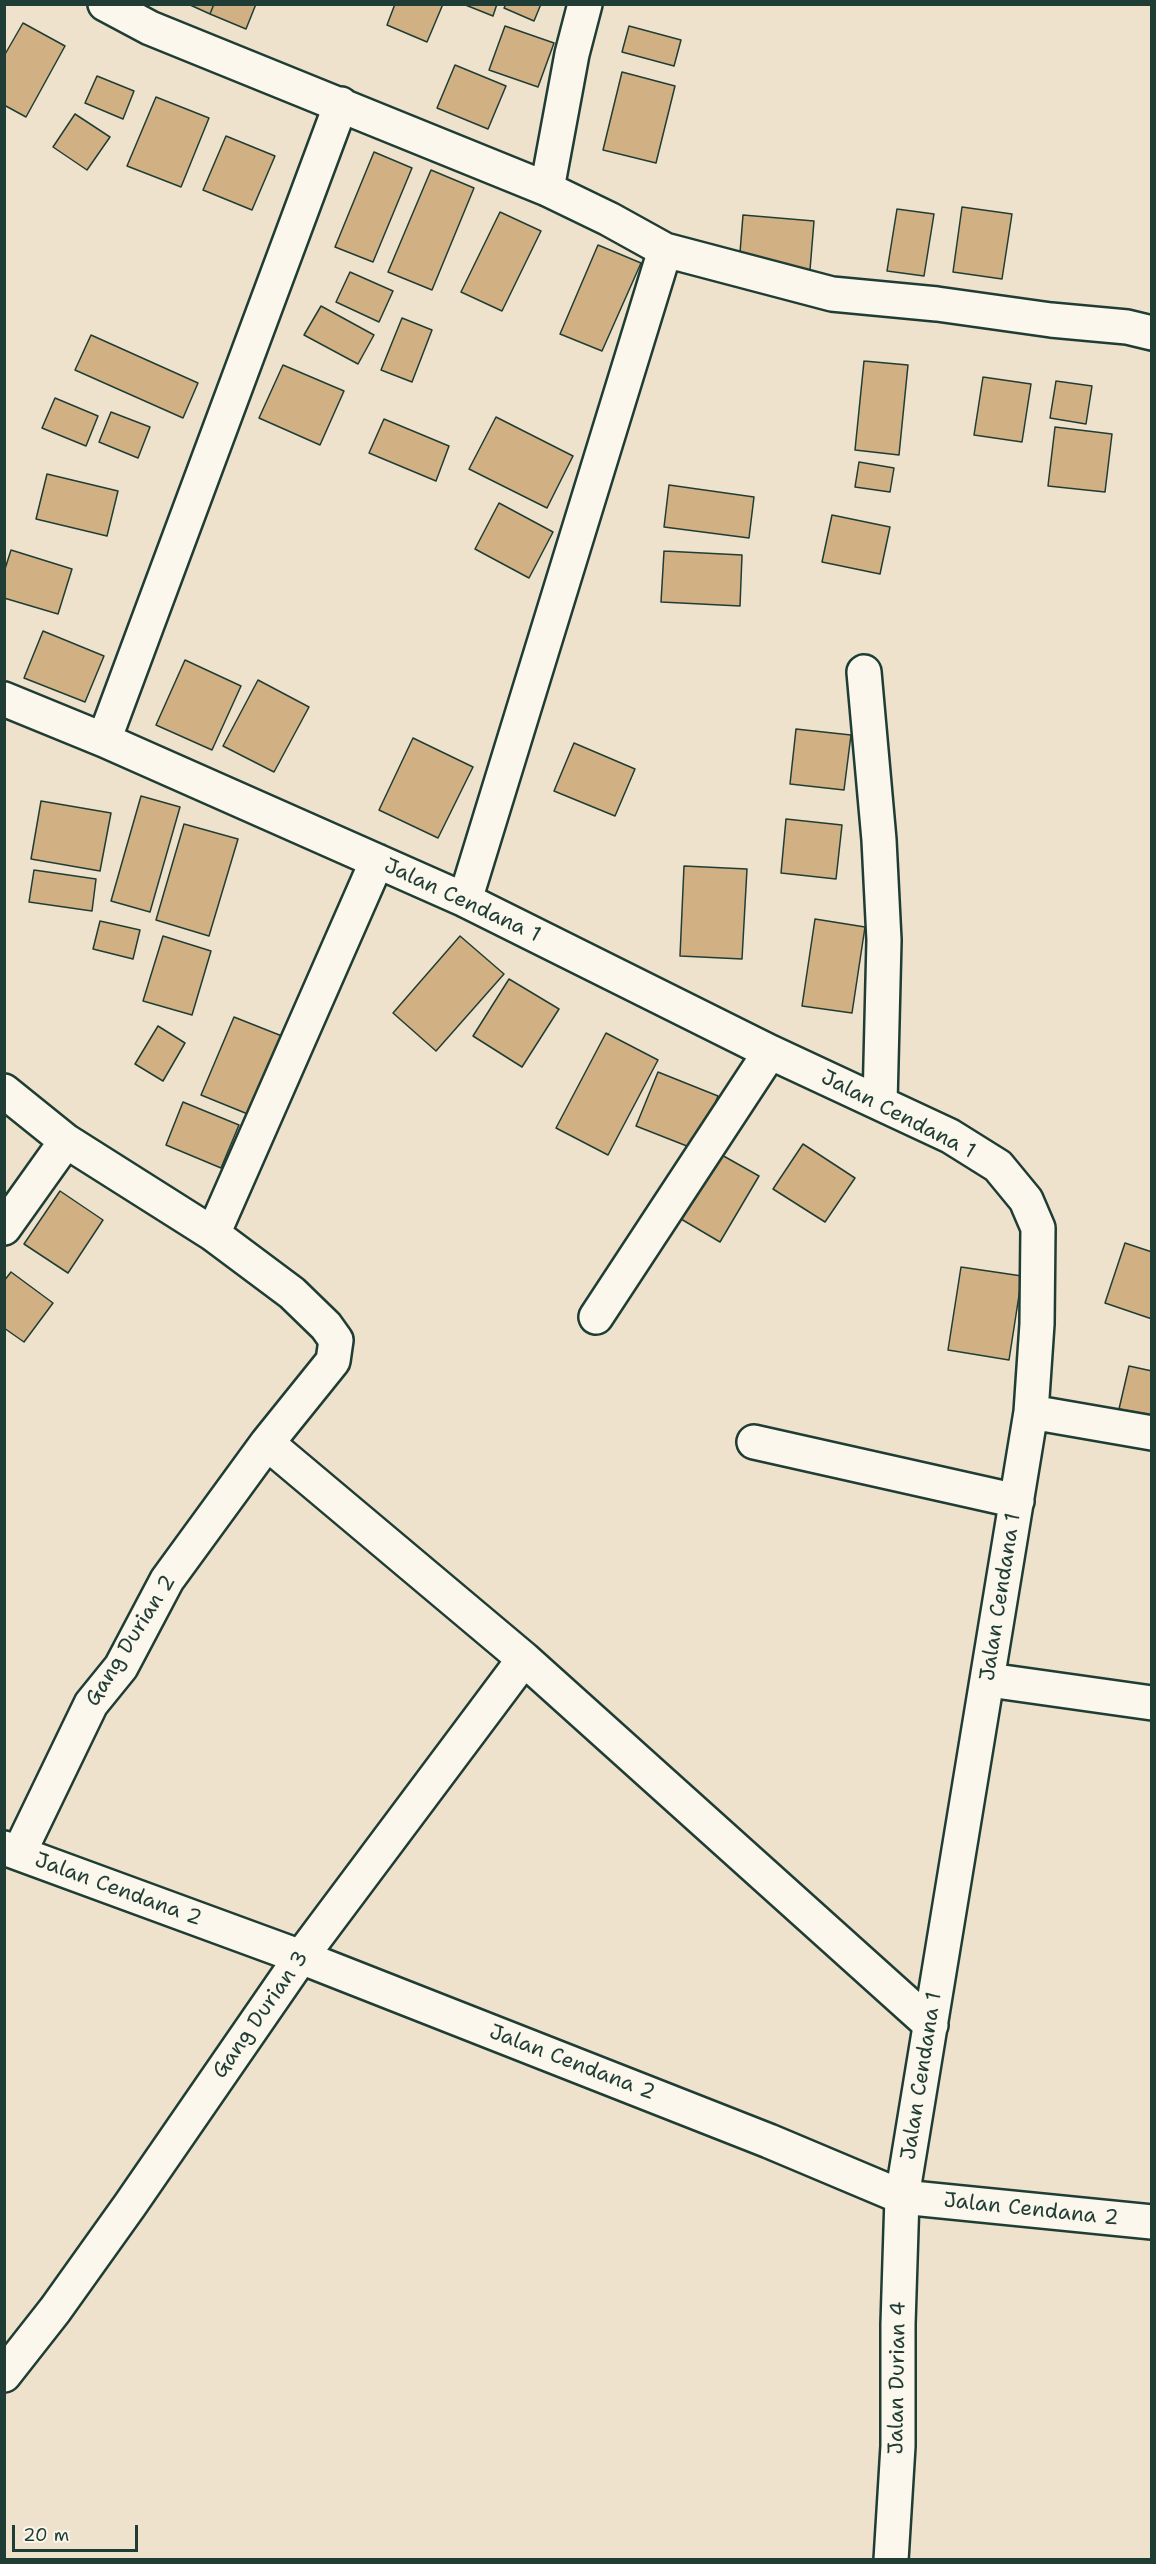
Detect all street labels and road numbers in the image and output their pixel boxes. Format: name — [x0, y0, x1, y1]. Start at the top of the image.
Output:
street label: Jalan Cendana 1 — [380, 854, 544, 948]
street label: Jalan Cendana 1 — [817, 1065, 979, 1165]
street label: Jalan Cendana 1 — [975, 1511, 1027, 1683]
street label: Gang Durian 2 — [81, 1571, 181, 1711]
street label: Jalan Cendana 2 — [31, 1848, 205, 1932]
street label: Gang Durian 3 — [208, 1946, 314, 2084]
street label: Jalan Cendana 1 — [896, 1990, 948, 2162]
street label: Jalan Cendana 2 — [485, 2020, 659, 2106]
street label: Jalan Cendana 2 — [942, 2188, 1120, 2232]
street label: Jalan Durian 4 — [884, 2301, 912, 2455]

